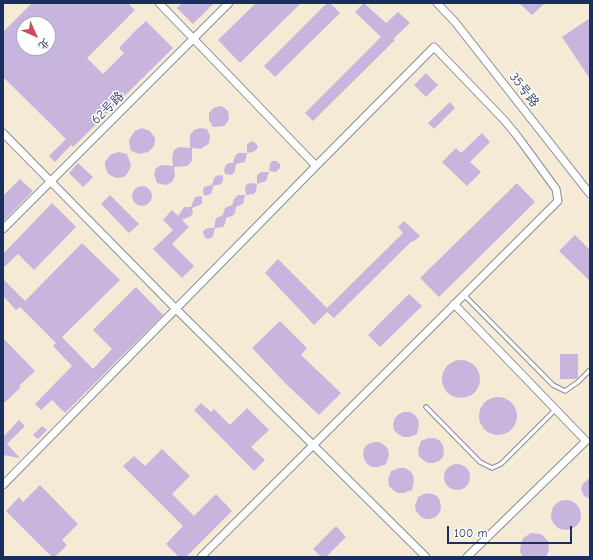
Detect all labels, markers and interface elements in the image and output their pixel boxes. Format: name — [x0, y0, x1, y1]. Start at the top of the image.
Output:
north arrow — [16, 16, 56, 56]
text: 北 — [36, 36, 53, 53]
street label: 35号路 — [506, 70, 542, 110]
street label: 62号路 — [88, 88, 128, 128]
scale bar — [449, 518, 574, 544]
text: 100 m — [454, 526, 487, 540]

